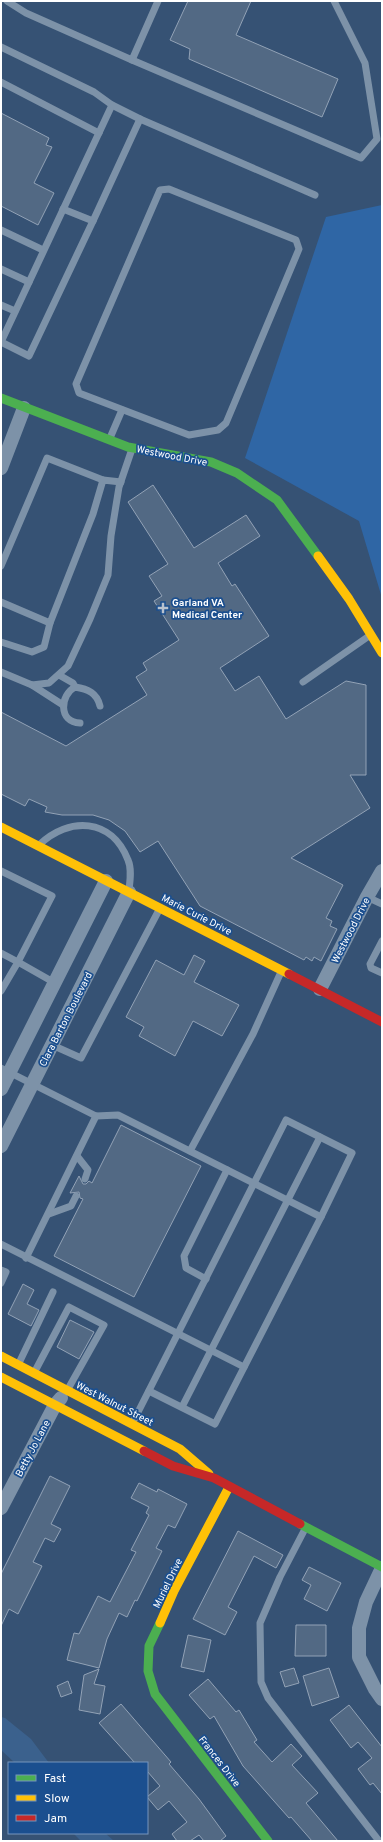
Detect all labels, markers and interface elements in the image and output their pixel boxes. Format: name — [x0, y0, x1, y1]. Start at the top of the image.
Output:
street label: Westwood Drive — [135, 443, 208, 470]
place label: Garland VA Medical Center — [172, 597, 243, 622]
marker: Garland VA Medical Center — [157, 602, 169, 614]
street label: Marie Curie Drive — [159, 892, 234, 939]
street label: Westwood Drive — [329, 896, 373, 966]
street label: Clara Barton Boulevard — [37, 970, 96, 1069]
street label: West Walnut Street — [74, 1379, 155, 1430]
street label: Betty Jo Lane — [13, 1418, 54, 1479]
street label: Muriel Drive — [151, 1556, 186, 1611]
street label: Frances Drive — [195, 1734, 243, 1790]
legend — [8, 1762, 148, 1834]
text: Fast — [44, 1771, 66, 1787]
text: Slow — [44, 1791, 70, 1807]
text: Jam — [44, 1811, 67, 1827]

